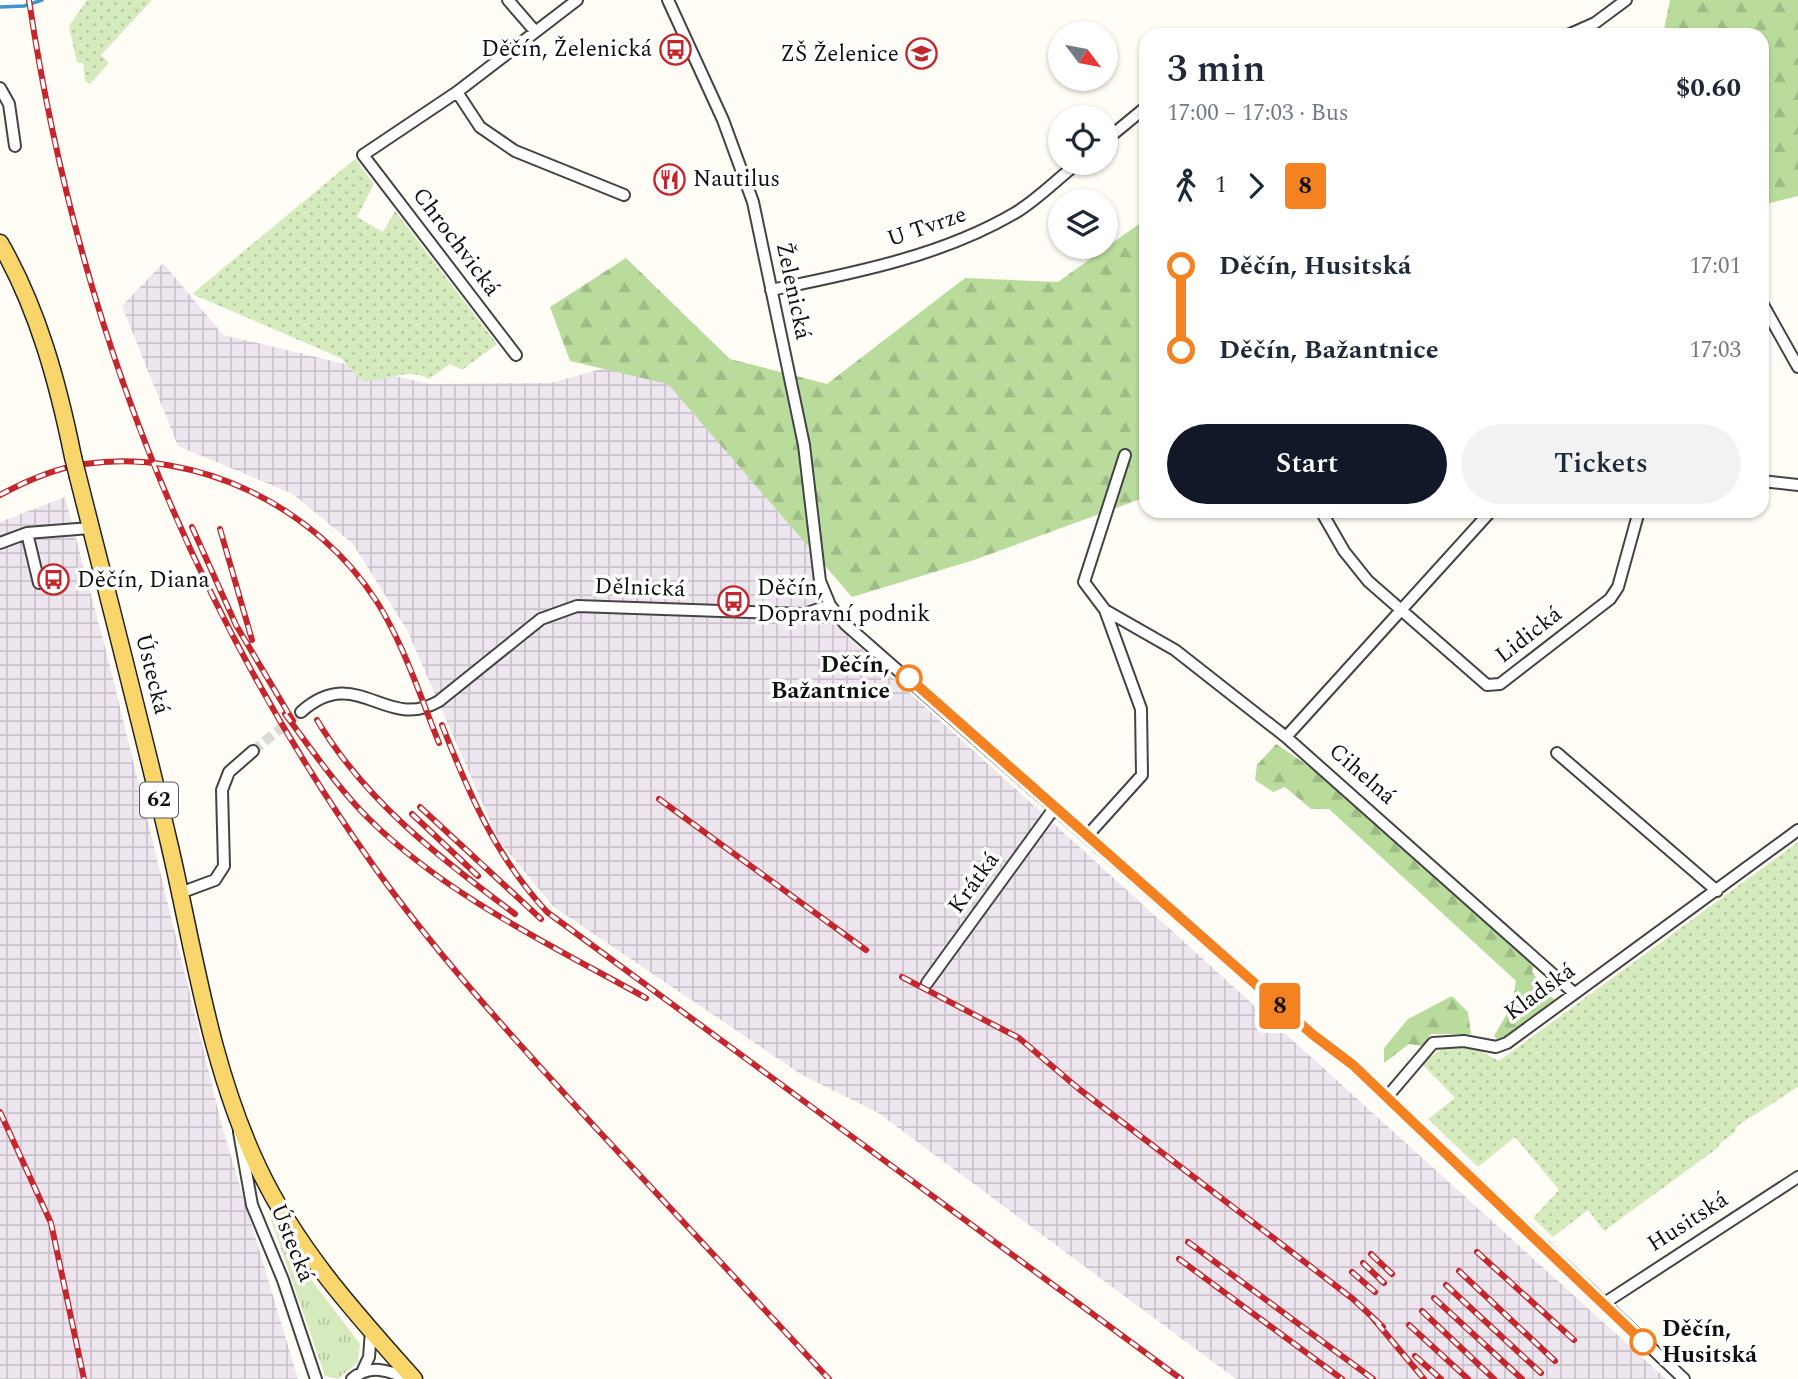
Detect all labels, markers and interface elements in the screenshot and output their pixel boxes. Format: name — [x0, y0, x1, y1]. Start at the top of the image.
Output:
north arrow — [1048, 21, 1118, 91]
map controls — [1048, 21, 1118, 259]
place label: Děčín, Želenická — [481, 32, 652, 67]
bus stop icon: Děčín, Želenická — [658, 32, 692, 66]
place label: ZŠ Želenice — [780, 37, 899, 72]
school or university icon: ZŠ Želenice — [905, 37, 939, 71]
text: 3 min — [1167, 41, 1266, 99]
text: $0.60 — [1676, 68, 1741, 108]
text: 17:00 – 17:03 · Bus — [1167, 96, 1349, 131]
button: locate — [1048, 105, 1118, 175]
restaurant icon: Nautilus — [653, 162, 687, 196]
place label: Nautilus — [693, 162, 780, 197]
icon: walk — [1167, 167, 1205, 205]
icon: forward — [1237, 167, 1275, 205]
text: 1 — [1215, 168, 1227, 203]
text: 8 — [1299, 168, 1312, 204]
street label: Chrochvická — [403, 180, 509, 304]
button: layers — [1048, 189, 1118, 259]
street label: U Tvrze — [883, 197, 971, 257]
street label: Želenická — [766, 239, 820, 343]
text: Děčín, Husitská — [1219, 246, 1411, 286]
text: 17:01 — [1689, 249, 1741, 284]
text: Děčín, Bažantnice — [1219, 330, 1439, 370]
text: 17:03 — [1689, 333, 1741, 368]
button: Start — [1167, 424, 1447, 504]
button: Tickets — [1461, 424, 1741, 504]
bus stop icon: Děčín, Diana — [37, 563, 71, 597]
place label: Děčín, Diana — [77, 563, 210, 598]
street label: Dělnická — [594, 569, 686, 607]
place label: Děčín, Dopravní podnik — [757, 571, 930, 632]
bus stop icon: Děčín, Dopravní podnik — [717, 584, 751, 618]
street label: Lidická — [1488, 598, 1570, 672]
street label: Ústecká — [125, 630, 179, 718]
place label: Děčín, Bažantnice — [771, 648, 890, 709]
marker: Děčín, Bažantnice — [896, 665, 922, 691]
street label: Cihelná — [1320, 735, 1404, 813]
road number: 62 — [140, 782, 178, 818]
street label: Krátká — [940, 845, 1008, 921]
street label: Kladská — [1497, 954, 1583, 1030]
line badge: 8 — [1257, 983, 1303, 1029]
text: 8 — [1273, 988, 1287, 1024]
street label: Husitská — [1641, 1183, 1735, 1261]
street label: Ústecká — [260, 1198, 324, 1288]
place label: Děčín, Husitská — [1662, 1312, 1757, 1373]
marker: Děčín, Husitská — [1630, 1329, 1656, 1355]

